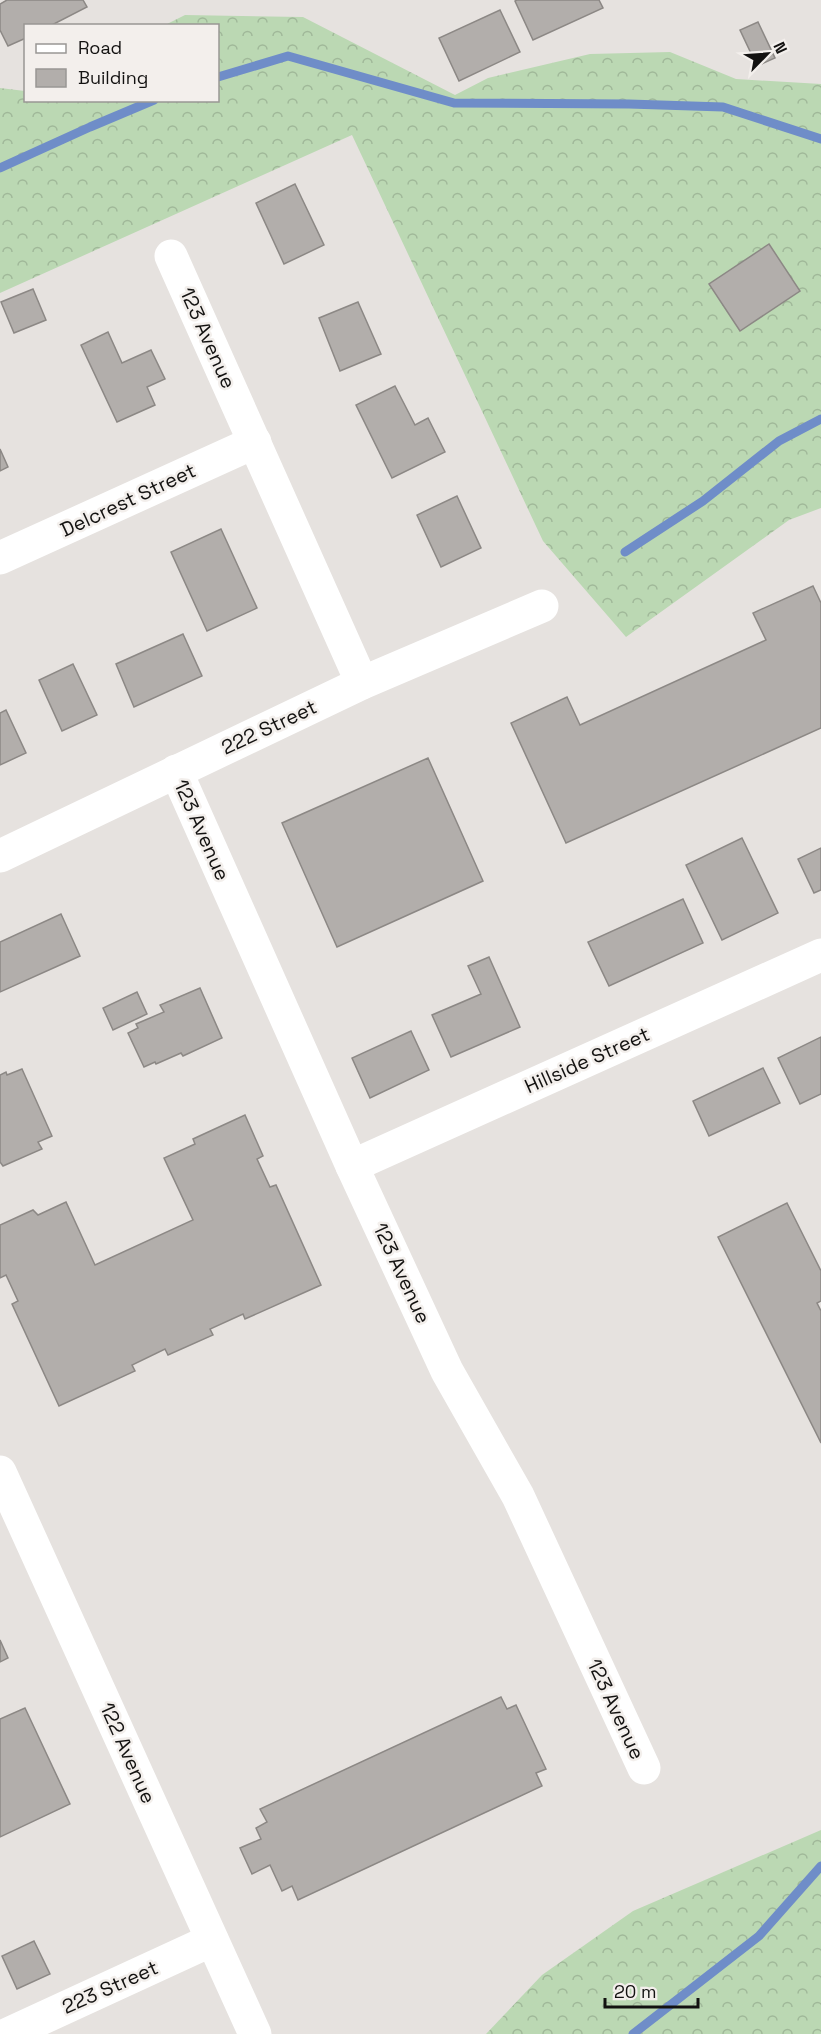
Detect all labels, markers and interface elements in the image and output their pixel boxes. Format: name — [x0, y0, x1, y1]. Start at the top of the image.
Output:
legend — [24, 24, 219, 102]
north arrow — [737, 24, 797, 84]
text: Road — [78, 36, 122, 59]
text: N — [768, 39, 792, 57]
text: Building — [78, 66, 148, 89]
street label: 123 Avenue — [174, 283, 242, 393]
street label: Delcrest Street — [56, 457, 200, 543]
street label: 222 Street — [217, 694, 321, 760]
street label: 123 Avenue — [168, 775, 236, 885]
street label: Hillside Street — [520, 1021, 654, 1099]
street label: 123 Avenue — [367, 1219, 437, 1327]
street label: 123 Avenue — [581, 1655, 651, 1763]
street label: 122 Avenue — [94, 1698, 162, 1808]
street label: 223 Street — [58, 1954, 162, 2020]
scale bar — [605, 1971, 698, 2009]
text: 20 m — [614, 1980, 657, 2003]

